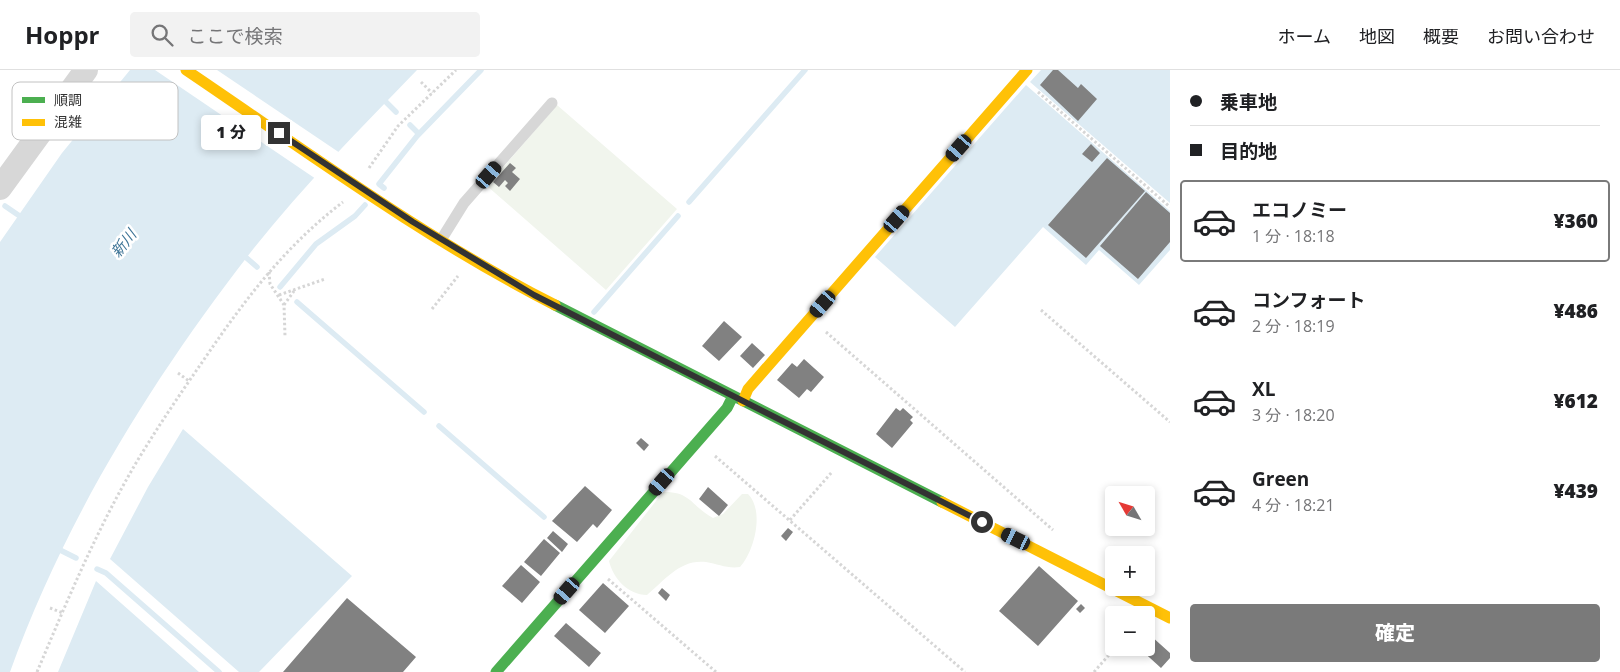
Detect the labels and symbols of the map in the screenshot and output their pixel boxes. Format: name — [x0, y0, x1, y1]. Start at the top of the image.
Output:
legend — [12, 82, 178, 140]
text: 順調 — [54, 90, 82, 109]
text: 混雑 — [54, 112, 82, 131]
callout: 1 分 — [202, 116, 262, 150]
route end — [268, 122, 290, 144]
car — [943, 132, 974, 164]
car — [473, 159, 504, 191]
car — [881, 203, 912, 235]
water label: 新川 — [106, 223, 141, 261]
car — [807, 288, 838, 320]
car — [646, 466, 677, 498]
north arrow — [1105, 486, 1155, 536]
route start — [971, 511, 993, 533]
car — [999, 526, 1032, 552]
car — [551, 575, 582, 607]

